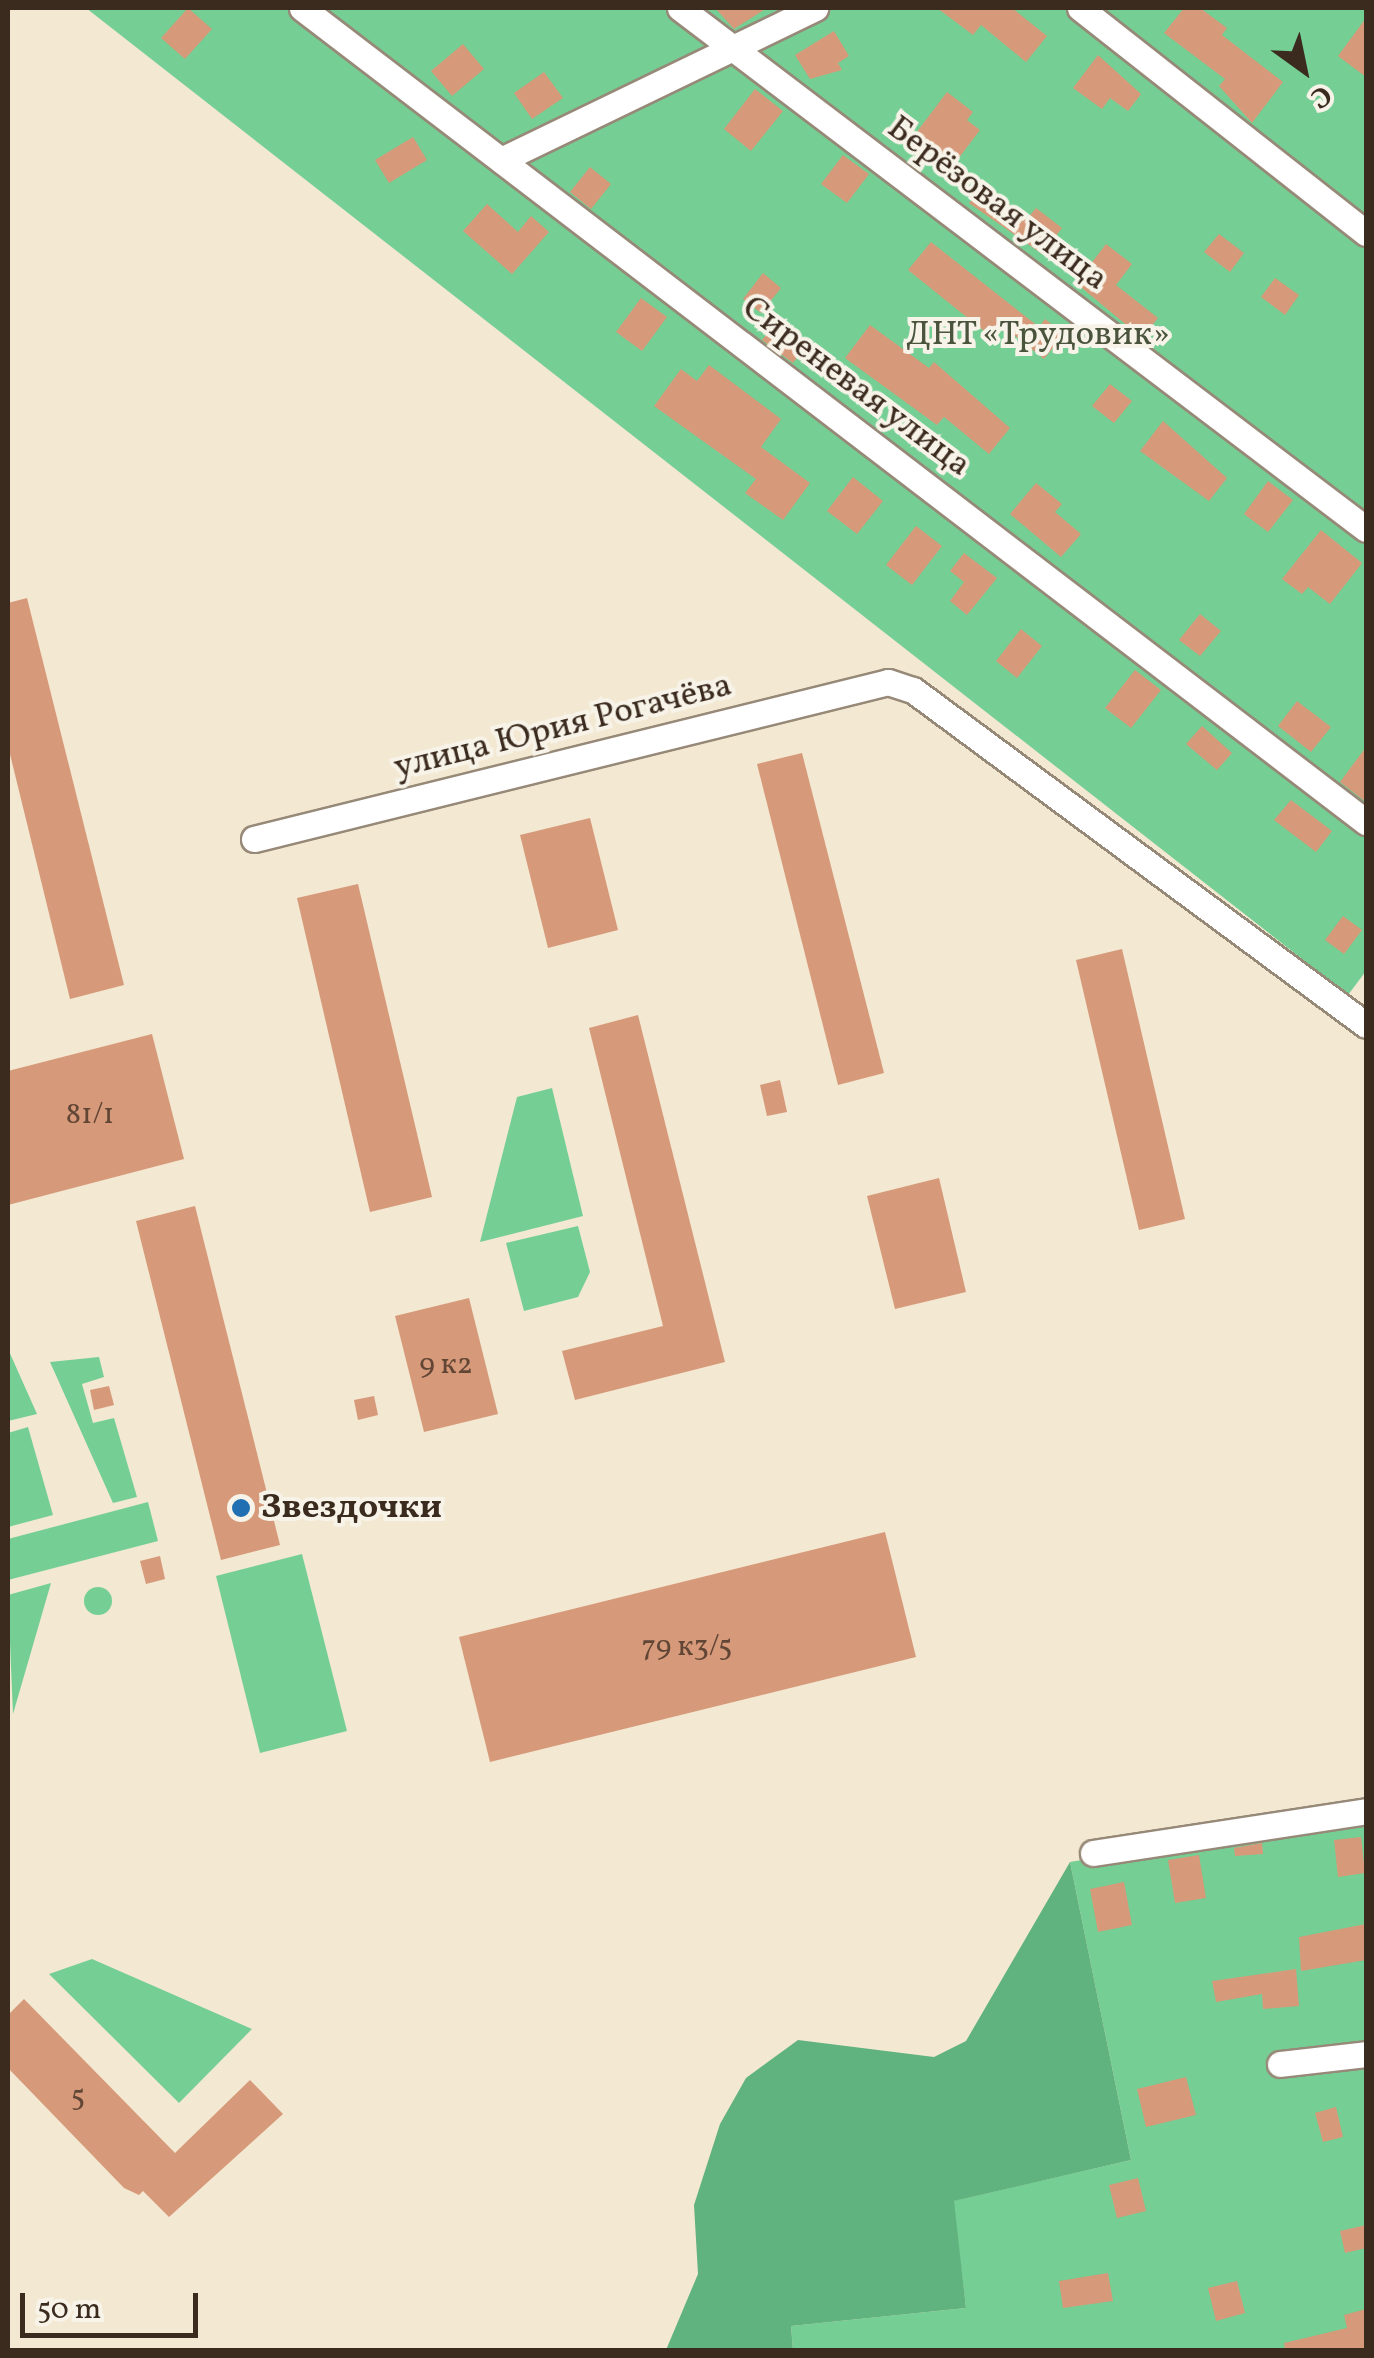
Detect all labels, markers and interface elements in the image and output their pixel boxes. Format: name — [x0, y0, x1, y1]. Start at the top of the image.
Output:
north arrow — [1254, 20, 1354, 120]
text: С — [1302, 74, 1339, 117]
street label: Берёзовая улица — [878, 107, 1116, 301]
street label: Сиреневая улица — [733, 287, 979, 487]
park label: ДНТ «Трудовик» — [905, 314, 1171, 356]
street label: улица Юрия Рогачёва — [390, 665, 736, 789]
house number: 81/1 — [66, 1097, 114, 1133]
house number: 9 к2 — [419, 1347, 473, 1383]
place label: Звездочки — [261, 1487, 442, 1529]
marker: Звездочки — [230, 1497, 252, 1519]
house number: 79 к3/5 — [642, 1629, 732, 1665]
house number: 5 — [71, 2079, 85, 2115]
scale bar — [25, 2273, 202, 2335]
text: 50 m — [37, 2289, 101, 2331]

